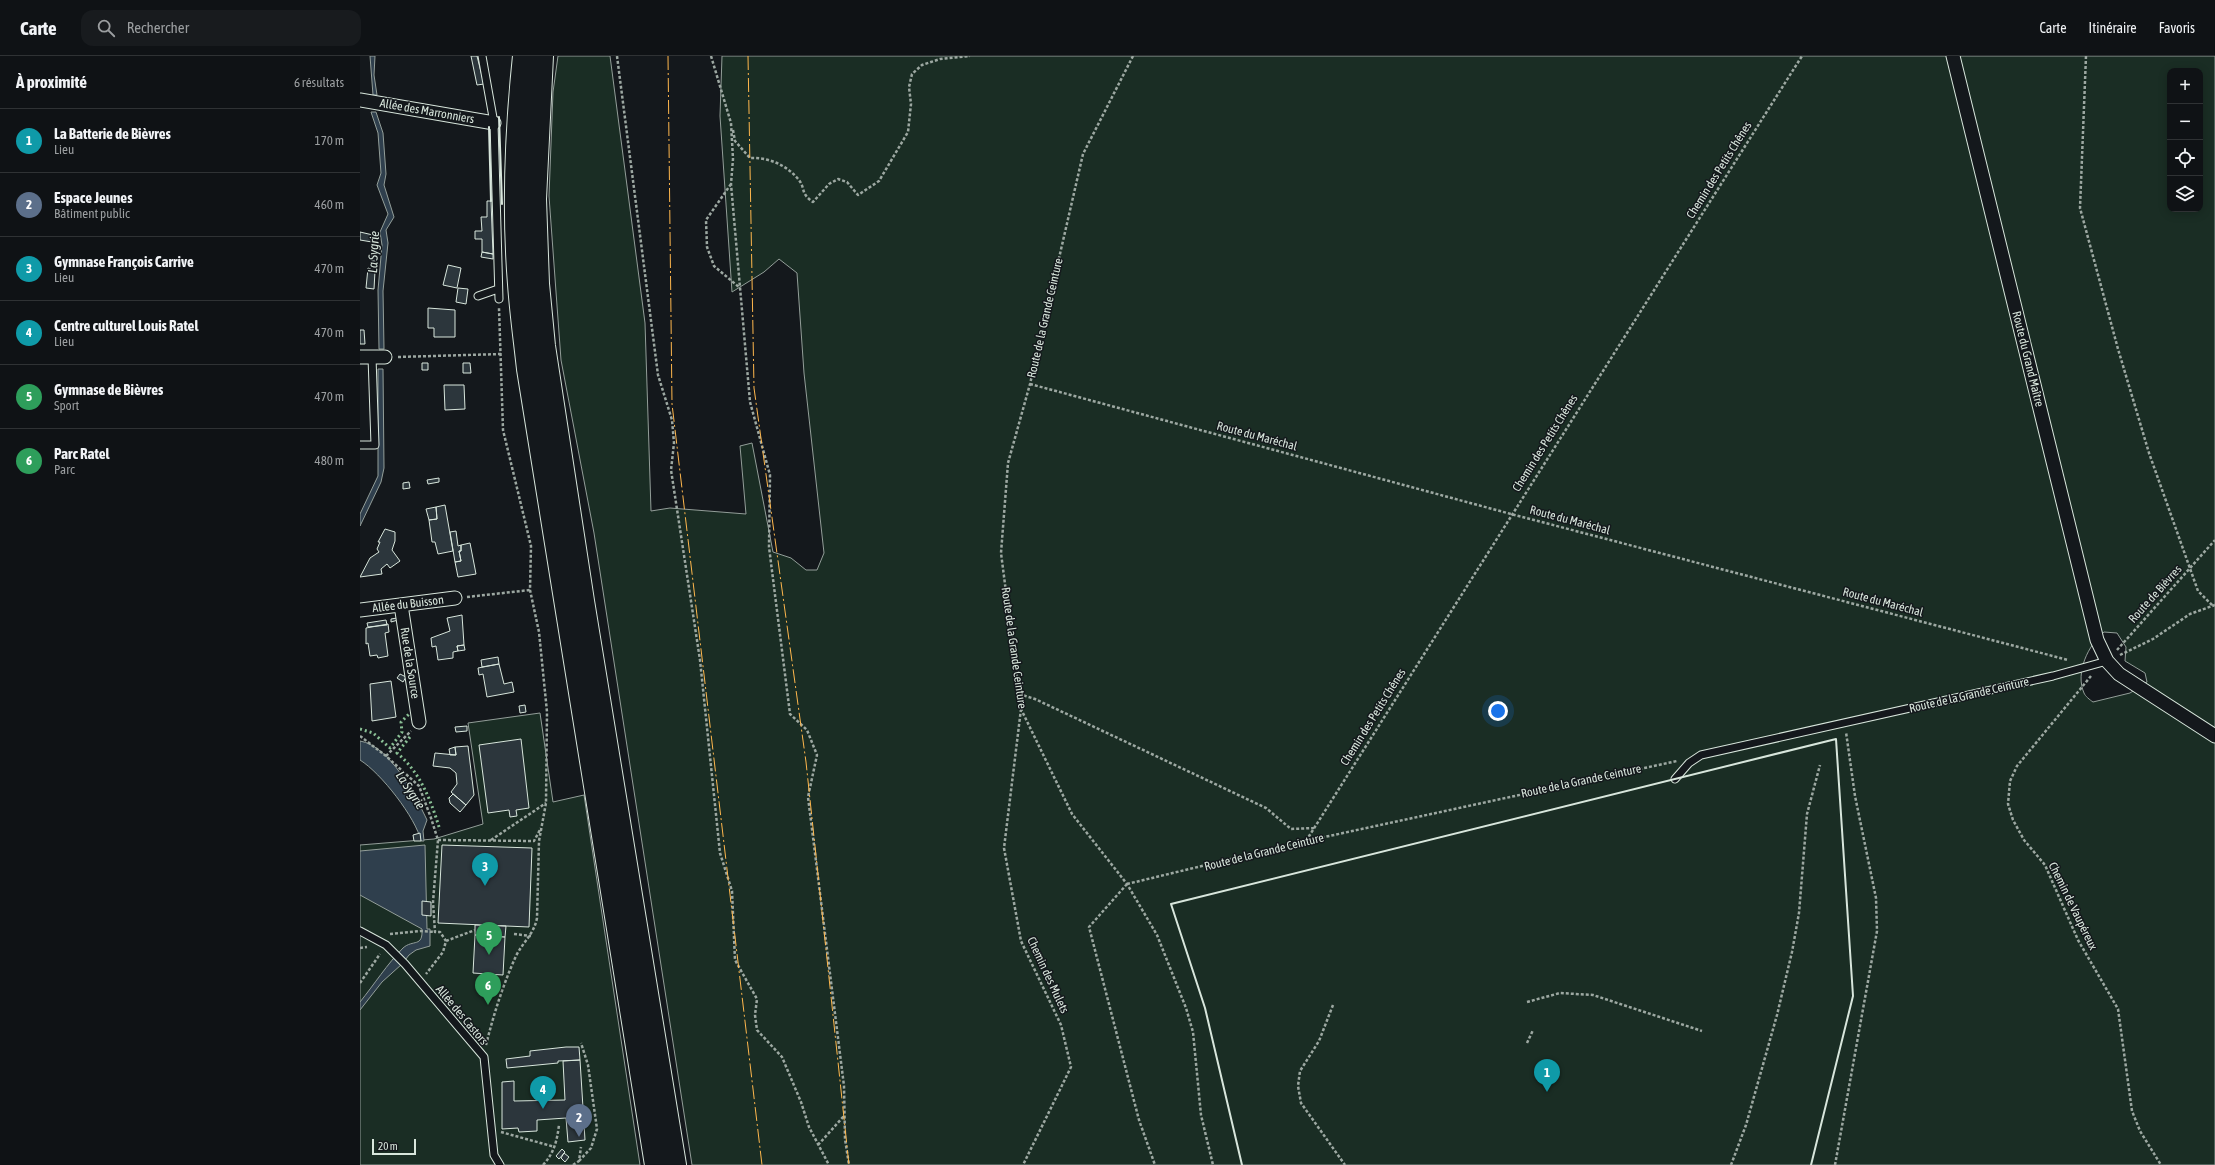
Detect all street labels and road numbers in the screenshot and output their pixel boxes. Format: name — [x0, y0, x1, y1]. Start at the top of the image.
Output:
street label: Allée des Marronniers — [379, 96, 475, 126]
street label: Chemin des Petits Chênes — [1684, 119, 1754, 221]
street label: Route de la Grande Ceinture — [1024, 257, 1066, 379]
street label: Route du Grand Maître — [2009, 310, 2047, 408]
street label: Chemin des Petits Chênes — [1510, 392, 1580, 494]
street label: Route du Maréchal — [1215, 419, 1299, 454]
street label: Route du Maréchal — [1528, 503, 1612, 538]
street label: Route de Bièvres — [2126, 562, 2184, 626]
street label: Route du Maréchal — [1841, 585, 1925, 620]
street label: Route de la Grande Ceinture — [999, 586, 1029, 710]
street label: Allée du Buisson — [371, 593, 445, 615]
street label: Rue de la Source — [397, 626, 423, 700]
street label: Chemin des Petits Chênes — [1338, 666, 1408, 768]
street label: Route de la Grande Ceinture — [1908, 674, 2030, 716]
street label: Route de la Grande Ceinture — [1520, 761, 1642, 801]
street label: Route de la Grande Ceinture — [1203, 830, 1325, 874]
street label: Chemin de Vaupéreux — [2046, 860, 2100, 952]
street label: Chemin des Mulets — [1024, 935, 1072, 1015]
street label: Allée des Castors — [433, 982, 491, 1048]

